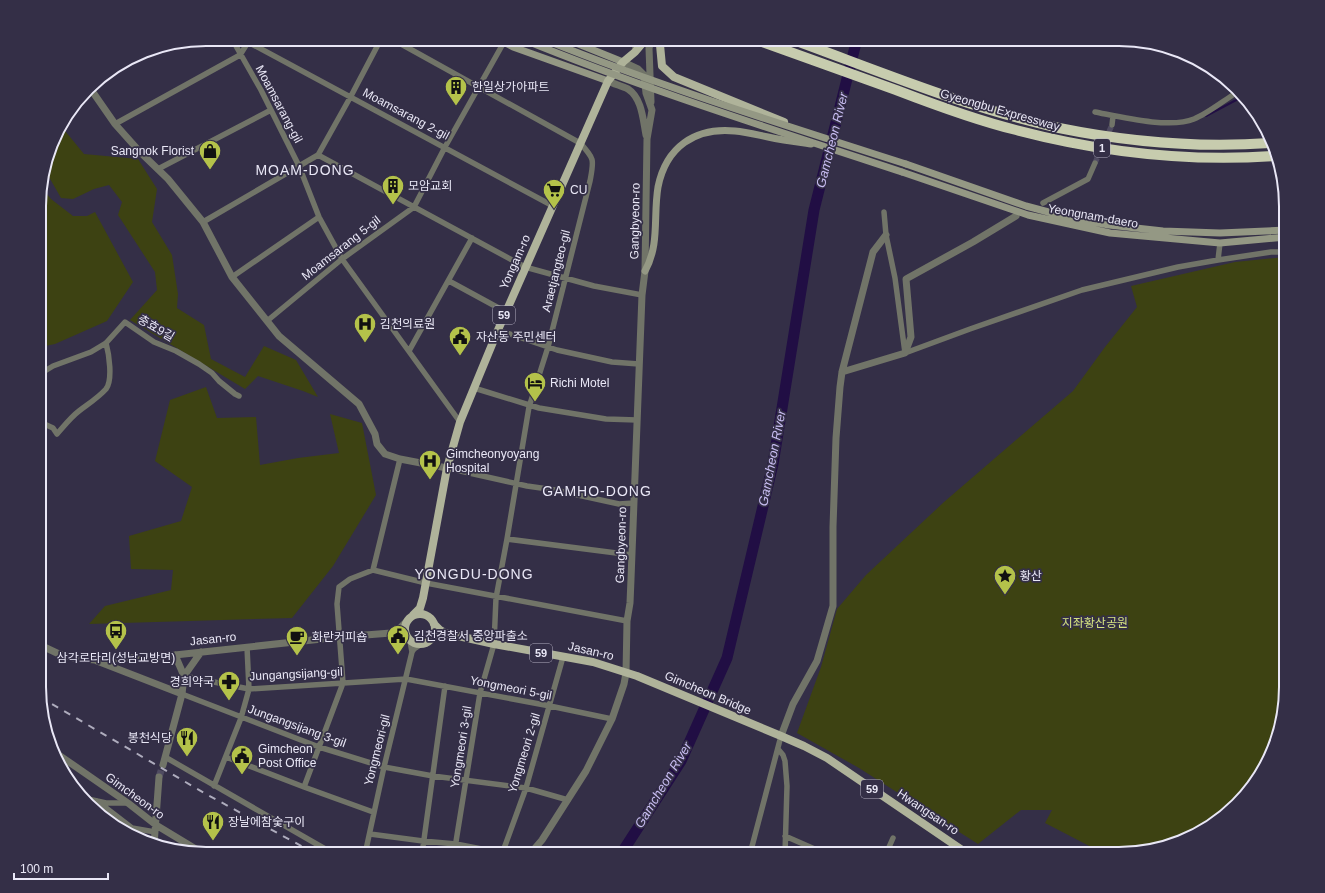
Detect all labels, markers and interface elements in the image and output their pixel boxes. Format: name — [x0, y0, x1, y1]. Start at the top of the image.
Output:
street label: Moamsarang-gil — [253, 63, 305, 145]
building icon: 한일상가아파트 — [443, 74, 469, 107]
place label: 한일상가아파트 — [472, 80, 549, 94]
street label: Moamsarang 2-gil — [360, 85, 452, 143]
street label: Gyeongbu Expressway — [939, 86, 1061, 134]
water label: Gamcheon River — [813, 90, 851, 189]
shop icon: Sangnok Florist — [197, 138, 223, 171]
road number: 1 — [1094, 139, 1110, 157]
place label: Sangnok Florist — [111, 144, 195, 158]
district label: MOAM-DONG — [255, 162, 355, 178]
building icon: 모암교회 — [380, 173, 406, 206]
supermarket icon: CU — [541, 177, 567, 210]
place label: 모암교회 — [408, 179, 452, 193]
street label: Gangbyeon-ro — [627, 182, 643, 259]
place label: CU — [570, 183, 587, 197]
street label: Yeongnam-daero — [1047, 201, 1140, 231]
street label: Moamsarang 5-gil — [299, 213, 383, 283]
street label: Araetjangteo-gil — [539, 229, 573, 313]
street label: Yongam-ro — [497, 232, 533, 291]
road number: 59 — [493, 306, 515, 324]
hospital icon: 김천의료원 — [352, 311, 378, 344]
street label: 충효9길 — [135, 312, 177, 344]
place label: 김천의료원 — [380, 317, 435, 331]
public building icon: 자산동 주민센터 — [447, 324, 473, 357]
place label: 자산동 주민센터 — [476, 330, 557, 344]
hotel icon: Richi Motel — [522, 370, 548, 403]
place label: Richi Motel — [550, 376, 609, 390]
water label: Gamcheon River — [755, 408, 789, 507]
place label: Gimcheonyoyang Hospital — [446, 447, 539, 475]
hospital icon: Gimcheonyoyang Hospital — [417, 448, 443, 481]
district label: GAMHO-DONG — [542, 483, 652, 499]
street label: Gangbyeon-ro — [613, 506, 629, 584]
place icon: 황산 — [992, 563, 1018, 596]
district label: YONGDU-DONG — [414, 566, 534, 582]
place label: 황산 — [1020, 569, 1042, 583]
park label: 지좌황산공원 — [1062, 616, 1128, 630]
bus stop icon: 삼각로타리(성남교방면) — [103, 618, 129, 651]
public building icon: 김천경찰서 중앙파출소 — [385, 623, 411, 656]
cafe icon: 화란커피숍 — [284, 624, 310, 657]
place label: 김천경찰서 중앙파출소 — [414, 629, 528, 643]
street label: Jasan-ro — [189, 630, 237, 648]
place label: 화란커피숍 — [312, 630, 367, 644]
street label: Jasan-ro — [567, 639, 616, 663]
road number: 59 — [530, 644, 552, 662]
place label: 삼각로타리(성남교방면) — [57, 651, 175, 665]
street label: Jungangsijang-gil — [249, 665, 343, 683]
street label: Gimcheon Bridge — [663, 668, 754, 718]
pharmacy icon: 경희약국 — [216, 669, 242, 702]
street label: Yongmeori 5-gil — [469, 673, 553, 703]
place label: 경희약국 — [170, 675, 214, 689]
street label: Jungangsijang 3-gil — [246, 702, 348, 750]
street label: Yongmeori 3-gil — [448, 705, 474, 789]
street label: Yongmeori 2-gil — [505, 711, 543, 795]
street label: Yongmeori-gil — [361, 713, 393, 787]
restaurant icon: 봉천식당 — [174, 725, 200, 758]
place label: 봉천식당 — [128, 731, 172, 745]
water label: Gamcheon River — [631, 739, 695, 831]
place label: Gimcheon Post Office — [258, 742, 317, 770]
public building icon: Gimcheon Post Office — [229, 743, 255, 776]
street label: Gimcheon-ro — [103, 770, 167, 822]
road number: 59 — [861, 780, 883, 798]
street label: Hwangsan-ro — [894, 786, 962, 838]
restaurant icon: 장날에참숯구이 — [200, 809, 226, 842]
place label: 장날에참숯구이 — [228, 815, 305, 829]
scale bar — [14, 855, 108, 881]
text: 100 m — [20, 862, 53, 876]

